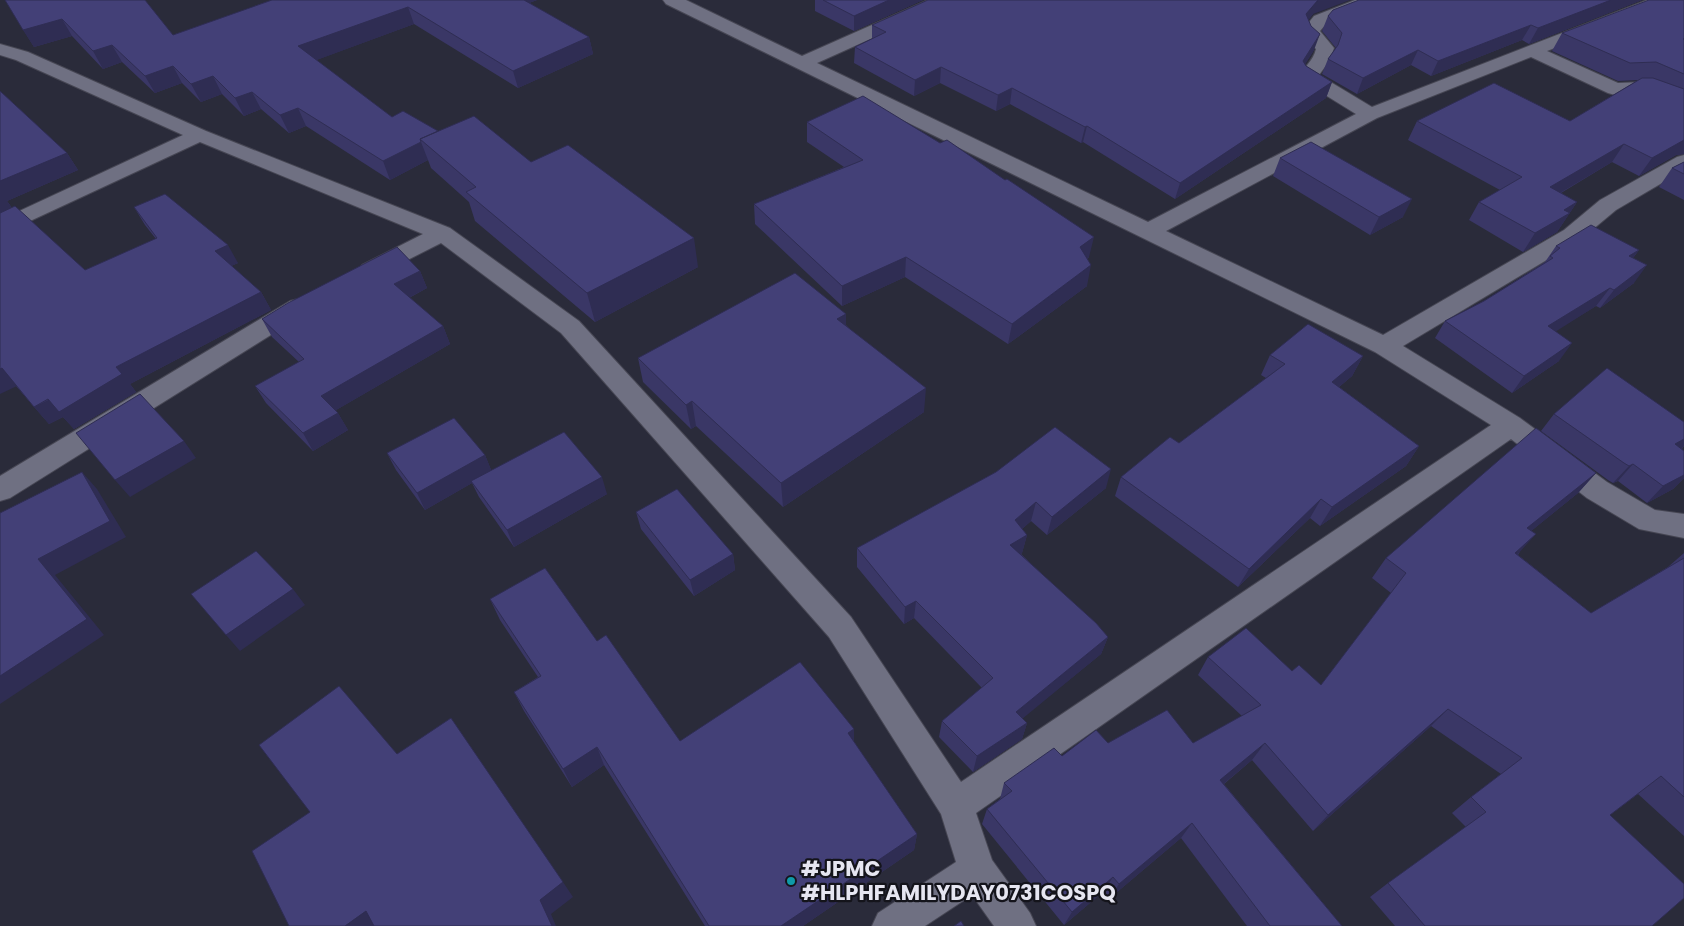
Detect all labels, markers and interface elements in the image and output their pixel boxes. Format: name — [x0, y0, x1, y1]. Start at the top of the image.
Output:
place label: #JPMC #HLPHFAMILYDAY0731COSPQ — [801, 854, 1116, 907]
marker: #JPMC #HLPHFAMILYDAY0731COSPQ — [785, 875, 797, 887]

